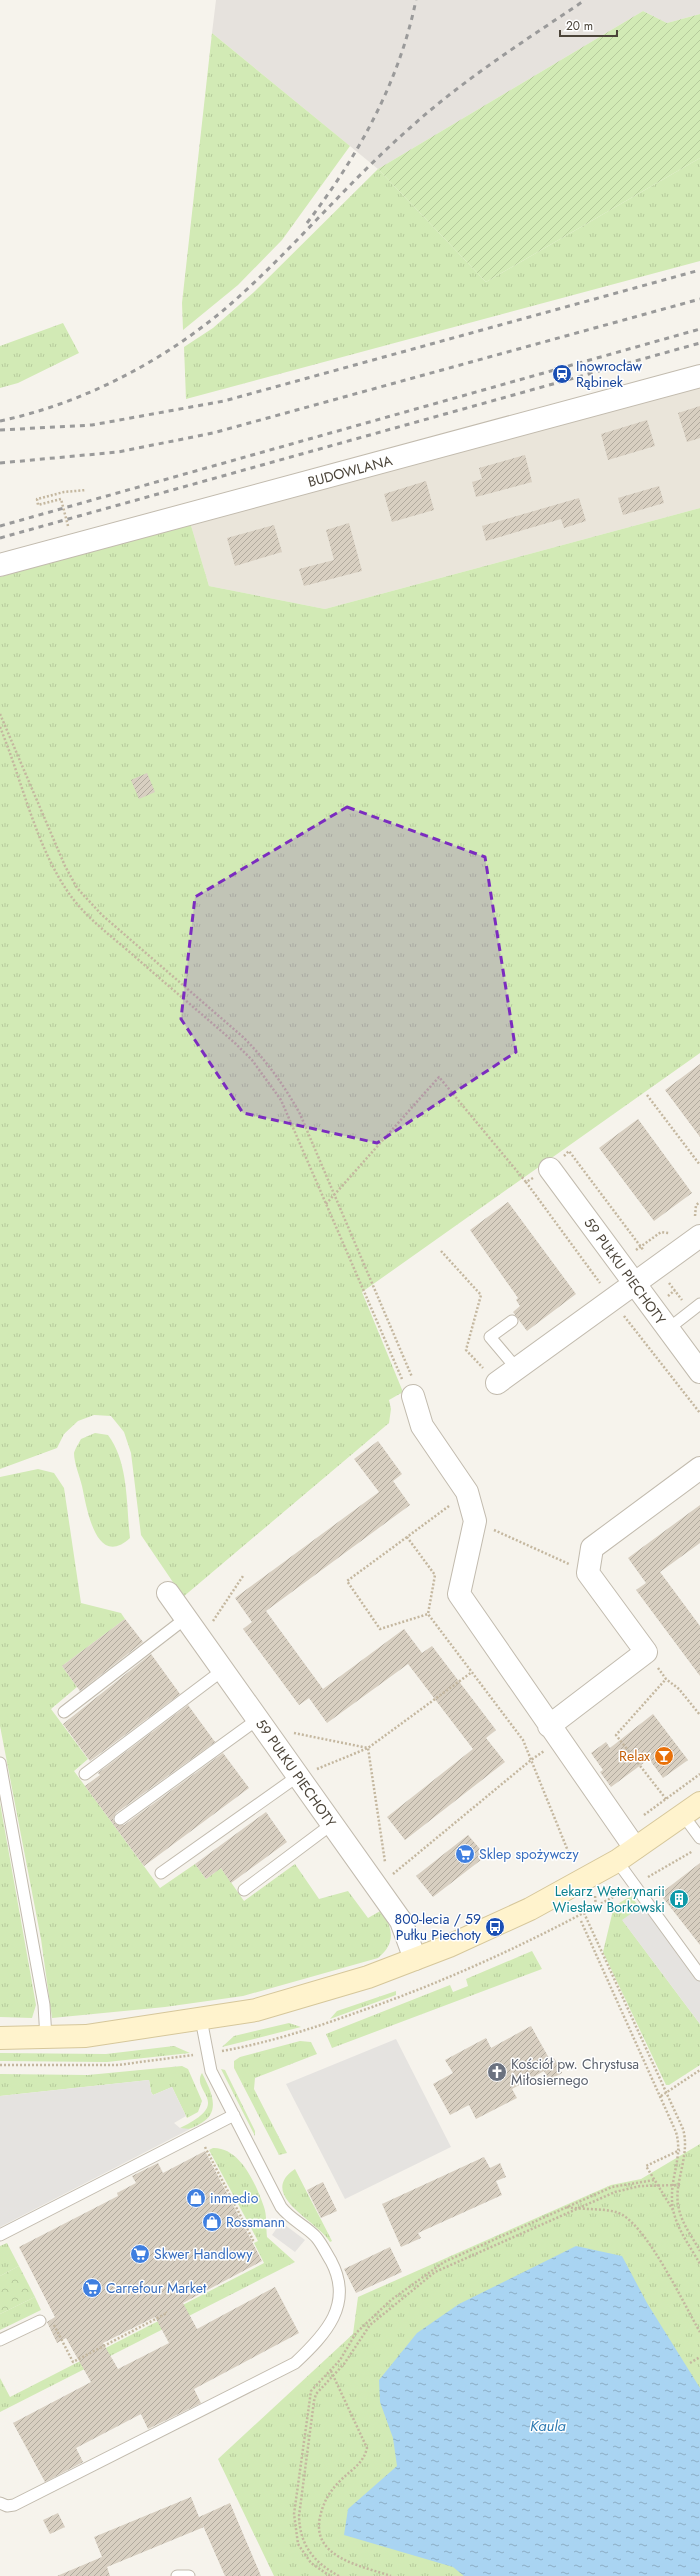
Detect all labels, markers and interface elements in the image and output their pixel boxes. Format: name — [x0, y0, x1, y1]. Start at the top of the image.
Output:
scale bar — [560, 12, 617, 38]
text: 20 m — [566, 17, 593, 35]
place label: Inowrocław Rąbinek — [576, 356, 643, 392]
station icon: Inowrocław Rąbinek — [551, 363, 573, 385]
street label: BUDOWLANA — [306, 450, 395, 492]
street label: 59 PUŁKU PIECHOTY — [579, 1214, 671, 1329]
street label: 59 PUŁKU PIECHOTY — [251, 1715, 341, 1831]
bar icon: Relax — [653, 1745, 675, 1767]
place label: Relax — [619, 1746, 650, 1766]
supermarket icon: Sklep spożywczy — [454, 1843, 476, 1865]
place label: Sklep spożywczy — [479, 1844, 579, 1864]
place label: Lekarz Weterynarii Wiesław Borkowski — [552, 1881, 665, 1917]
building icon: Lekarz Weterynarii Wiesław Borkowski — [668, 1888, 690, 1910]
place label: 800-lecia / 59 Pułku Piechoty — [395, 1909, 482, 1945]
bus stop icon: 800-lecia / 59 Pułku Piechoty — [484, 1916, 506, 1938]
place label: Kościół pw. Chrystusa Miłosiernego — [511, 2054, 639, 2090]
church icon: Kościół pw. Chrystusa Miłosiernego — [486, 2061, 508, 2083]
shop icon: inmedio — [185, 2187, 207, 2209]
place label: inmedio — [210, 2188, 259, 2208]
shop icon: Rossmann — [201, 2211, 223, 2233]
place label: Rossmann — [226, 2212, 285, 2232]
supermarket icon: Skwer Handlowy — [129, 2243, 151, 2265]
place label: Skwer Handlowy — [154, 2244, 253, 2264]
supermarket icon: Carrefour Market — [81, 2277, 103, 2299]
place label: Carrefour Market — [106, 2278, 207, 2298]
water label: Kaula — [530, 2415, 567, 2437]

